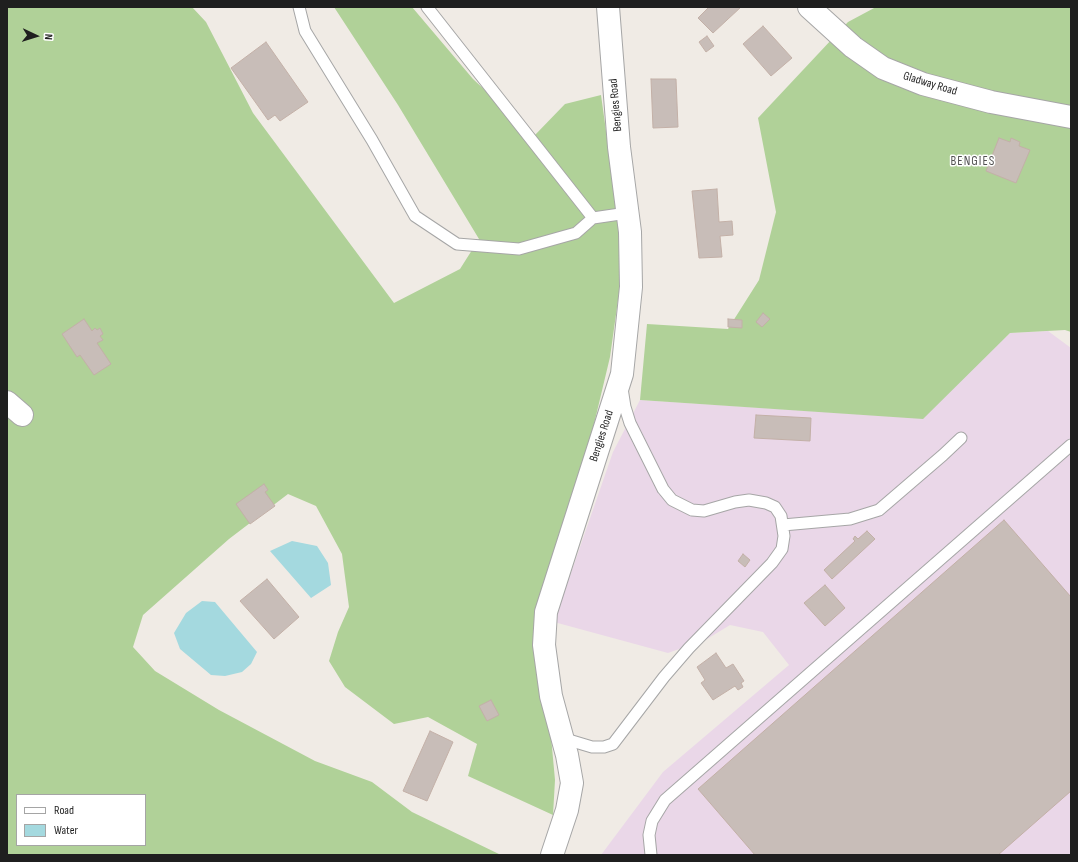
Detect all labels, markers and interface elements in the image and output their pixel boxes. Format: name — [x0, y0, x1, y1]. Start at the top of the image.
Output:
north arrow — [16, 16, 56, 56]
text: N — [42, 33, 55, 40]
street label: Gladway Road — [901, 69, 959, 99]
street label: Bengies Road — [607, 78, 625, 132]
district label: BENGIES — [951, 154, 995, 170]
street label: Bengies Road — [587, 408, 617, 464]
legend — [16, 794, 146, 846]
text: Road — [54, 803, 74, 818]
text: Water — [54, 823, 78, 838]

